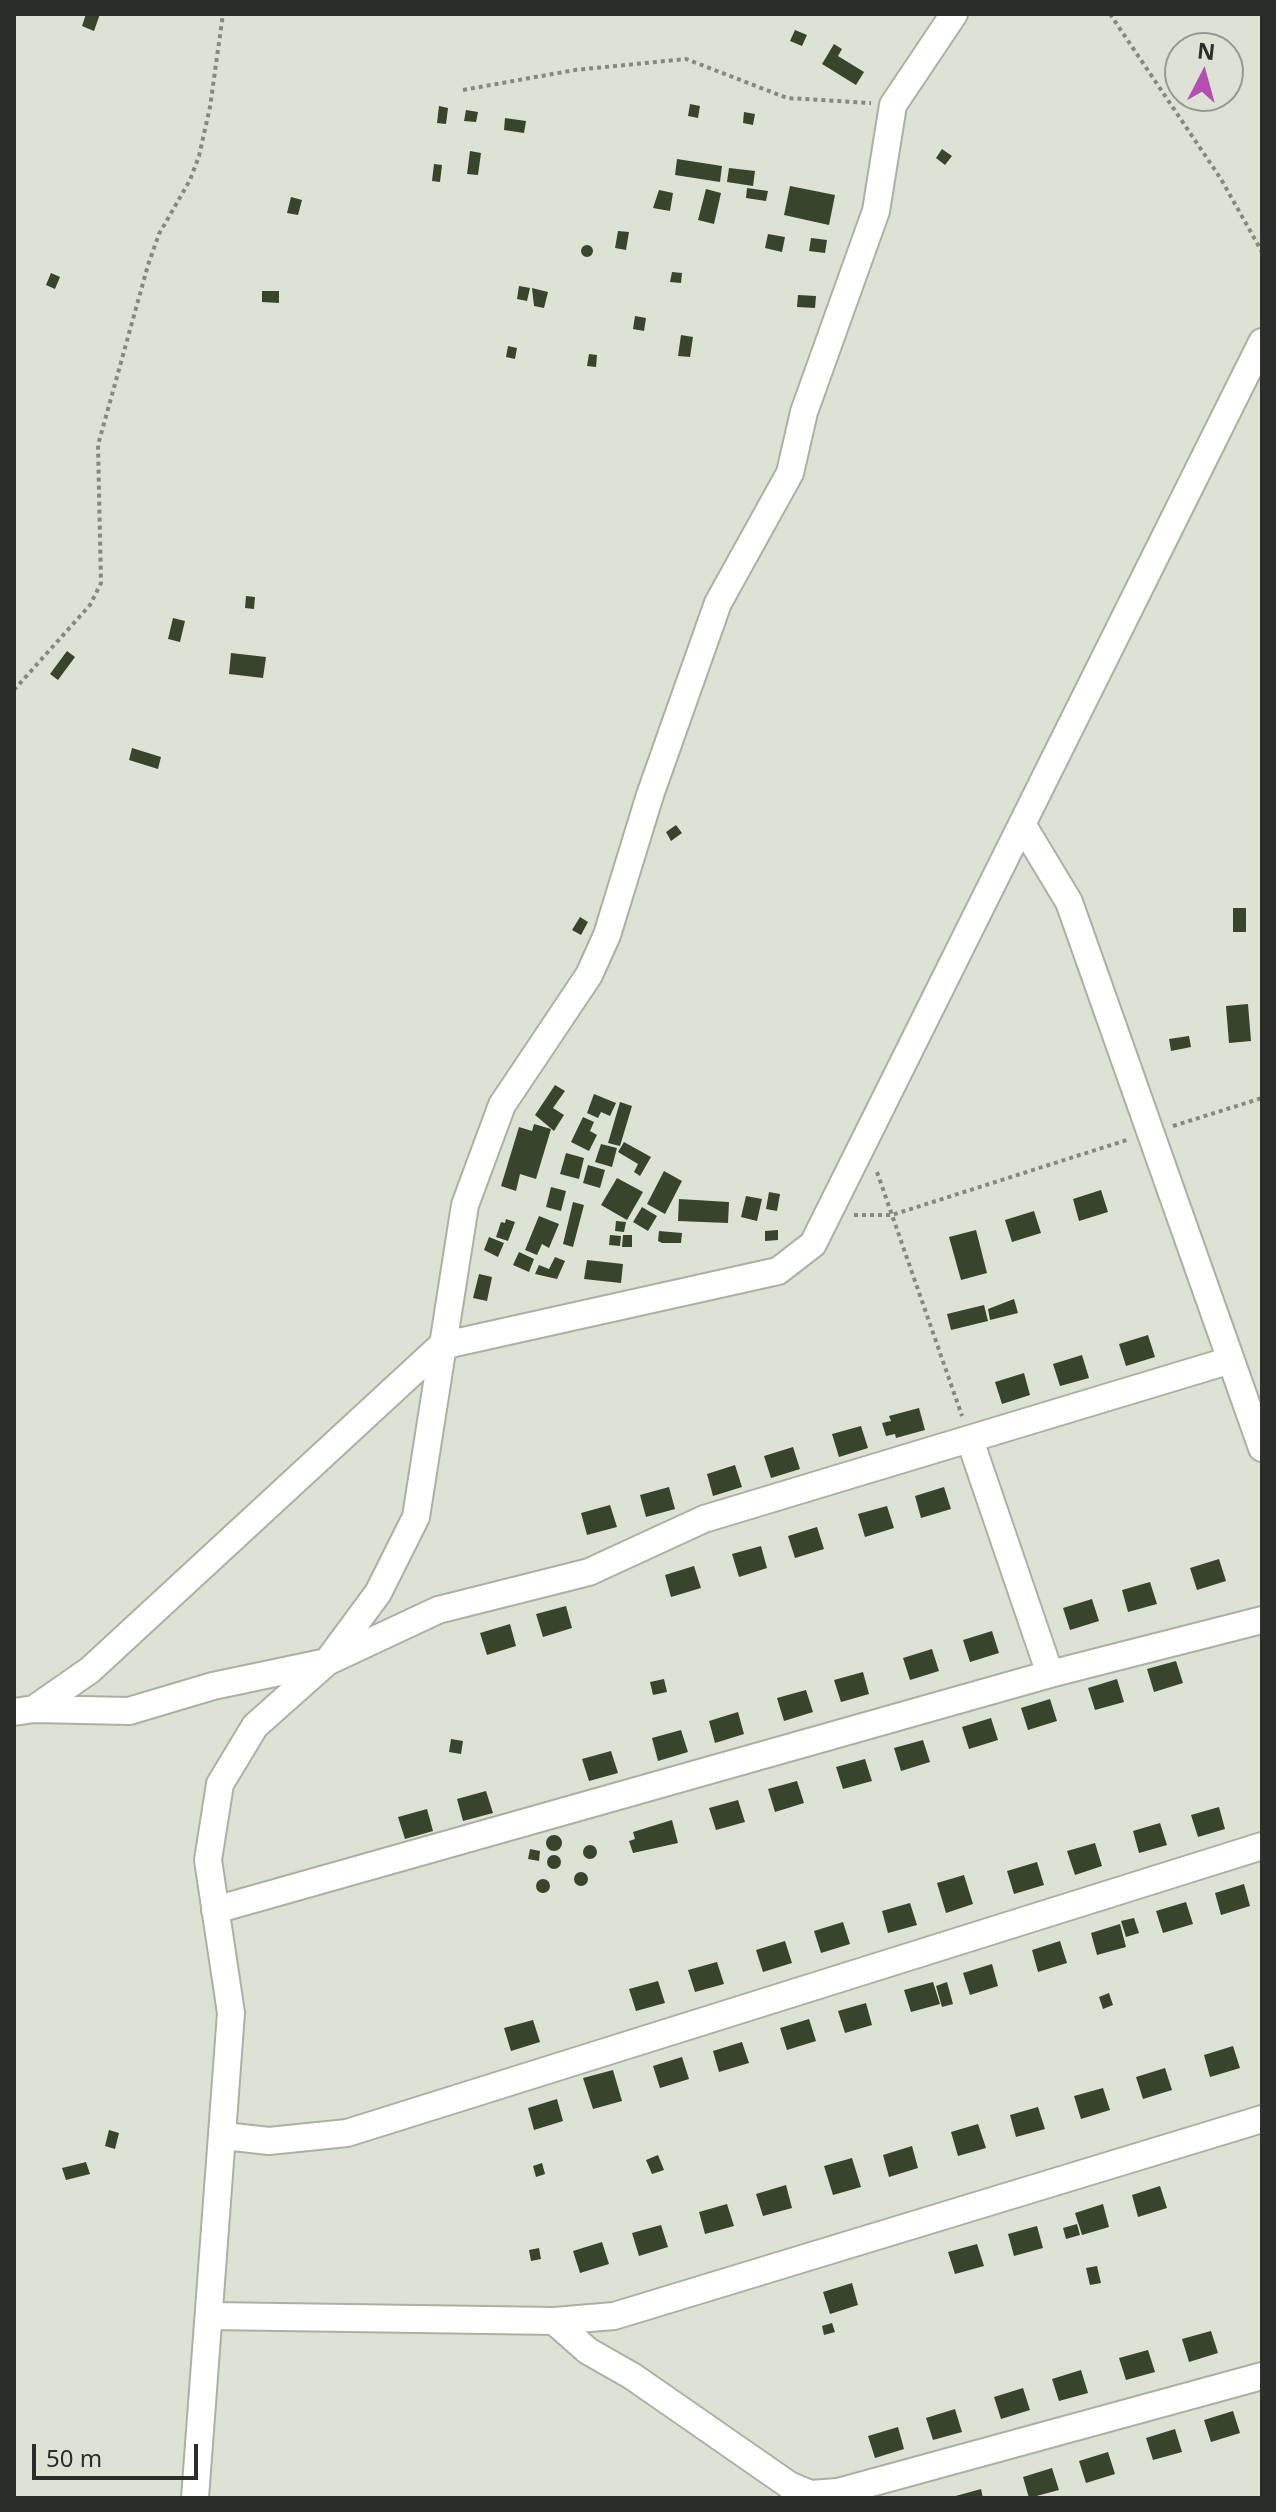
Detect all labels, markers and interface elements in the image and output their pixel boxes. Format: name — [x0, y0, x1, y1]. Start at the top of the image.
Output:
north arrow — [1164, 32, 1244, 112]
text: N — [1196, 34, 1217, 66]
scale bar — [36, 2428, 202, 2478]
text: 50 m — [46, 2441, 102, 2474]

